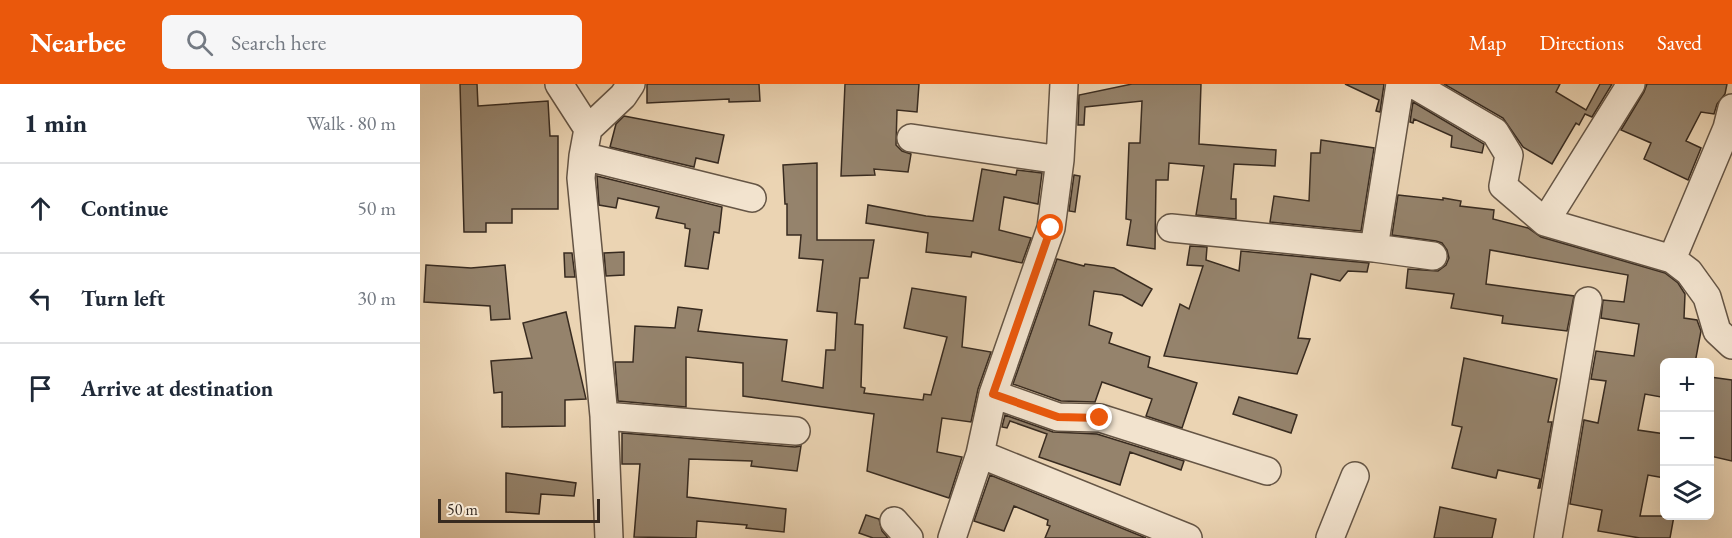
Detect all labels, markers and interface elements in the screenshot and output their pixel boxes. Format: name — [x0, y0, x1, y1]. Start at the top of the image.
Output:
search box — [162, 15, 582, 69]
text: Nearbee — [30, 24, 126, 60]
icon: search — [183, 26, 216, 59]
text: Search here — [231, 28, 326, 57]
text: Map — [1469, 29, 1506, 56]
text: Directions — [1539, 29, 1624, 56]
text: Saved — [1657, 29, 1702, 56]
text: 1 min — [24, 106, 87, 140]
text: Walk · 80 m — [307, 110, 396, 136]
icon: ahead — [24, 192, 57, 225]
text: Continue — [81, 194, 168, 223]
text: 50 m — [357, 195, 396, 221]
route start — [1037, 214, 1063, 240]
icon: left — [24, 282, 57, 315]
text: Turn left — [81, 284, 165, 313]
text: 30 m — [357, 285, 396, 311]
map controls — [1660, 358, 1714, 520]
button: + — [1660, 358, 1714, 412]
icon: arrive — [24, 372, 57, 405]
text: Arrive at destination — [81, 374, 273, 403]
route end — [1086, 404, 1112, 430]
button: − — [1660, 412, 1714, 466]
button: layers — [1660, 466, 1714, 520]
scale bar — [438, 496, 600, 524]
text: 50 m — [447, 499, 478, 520]

